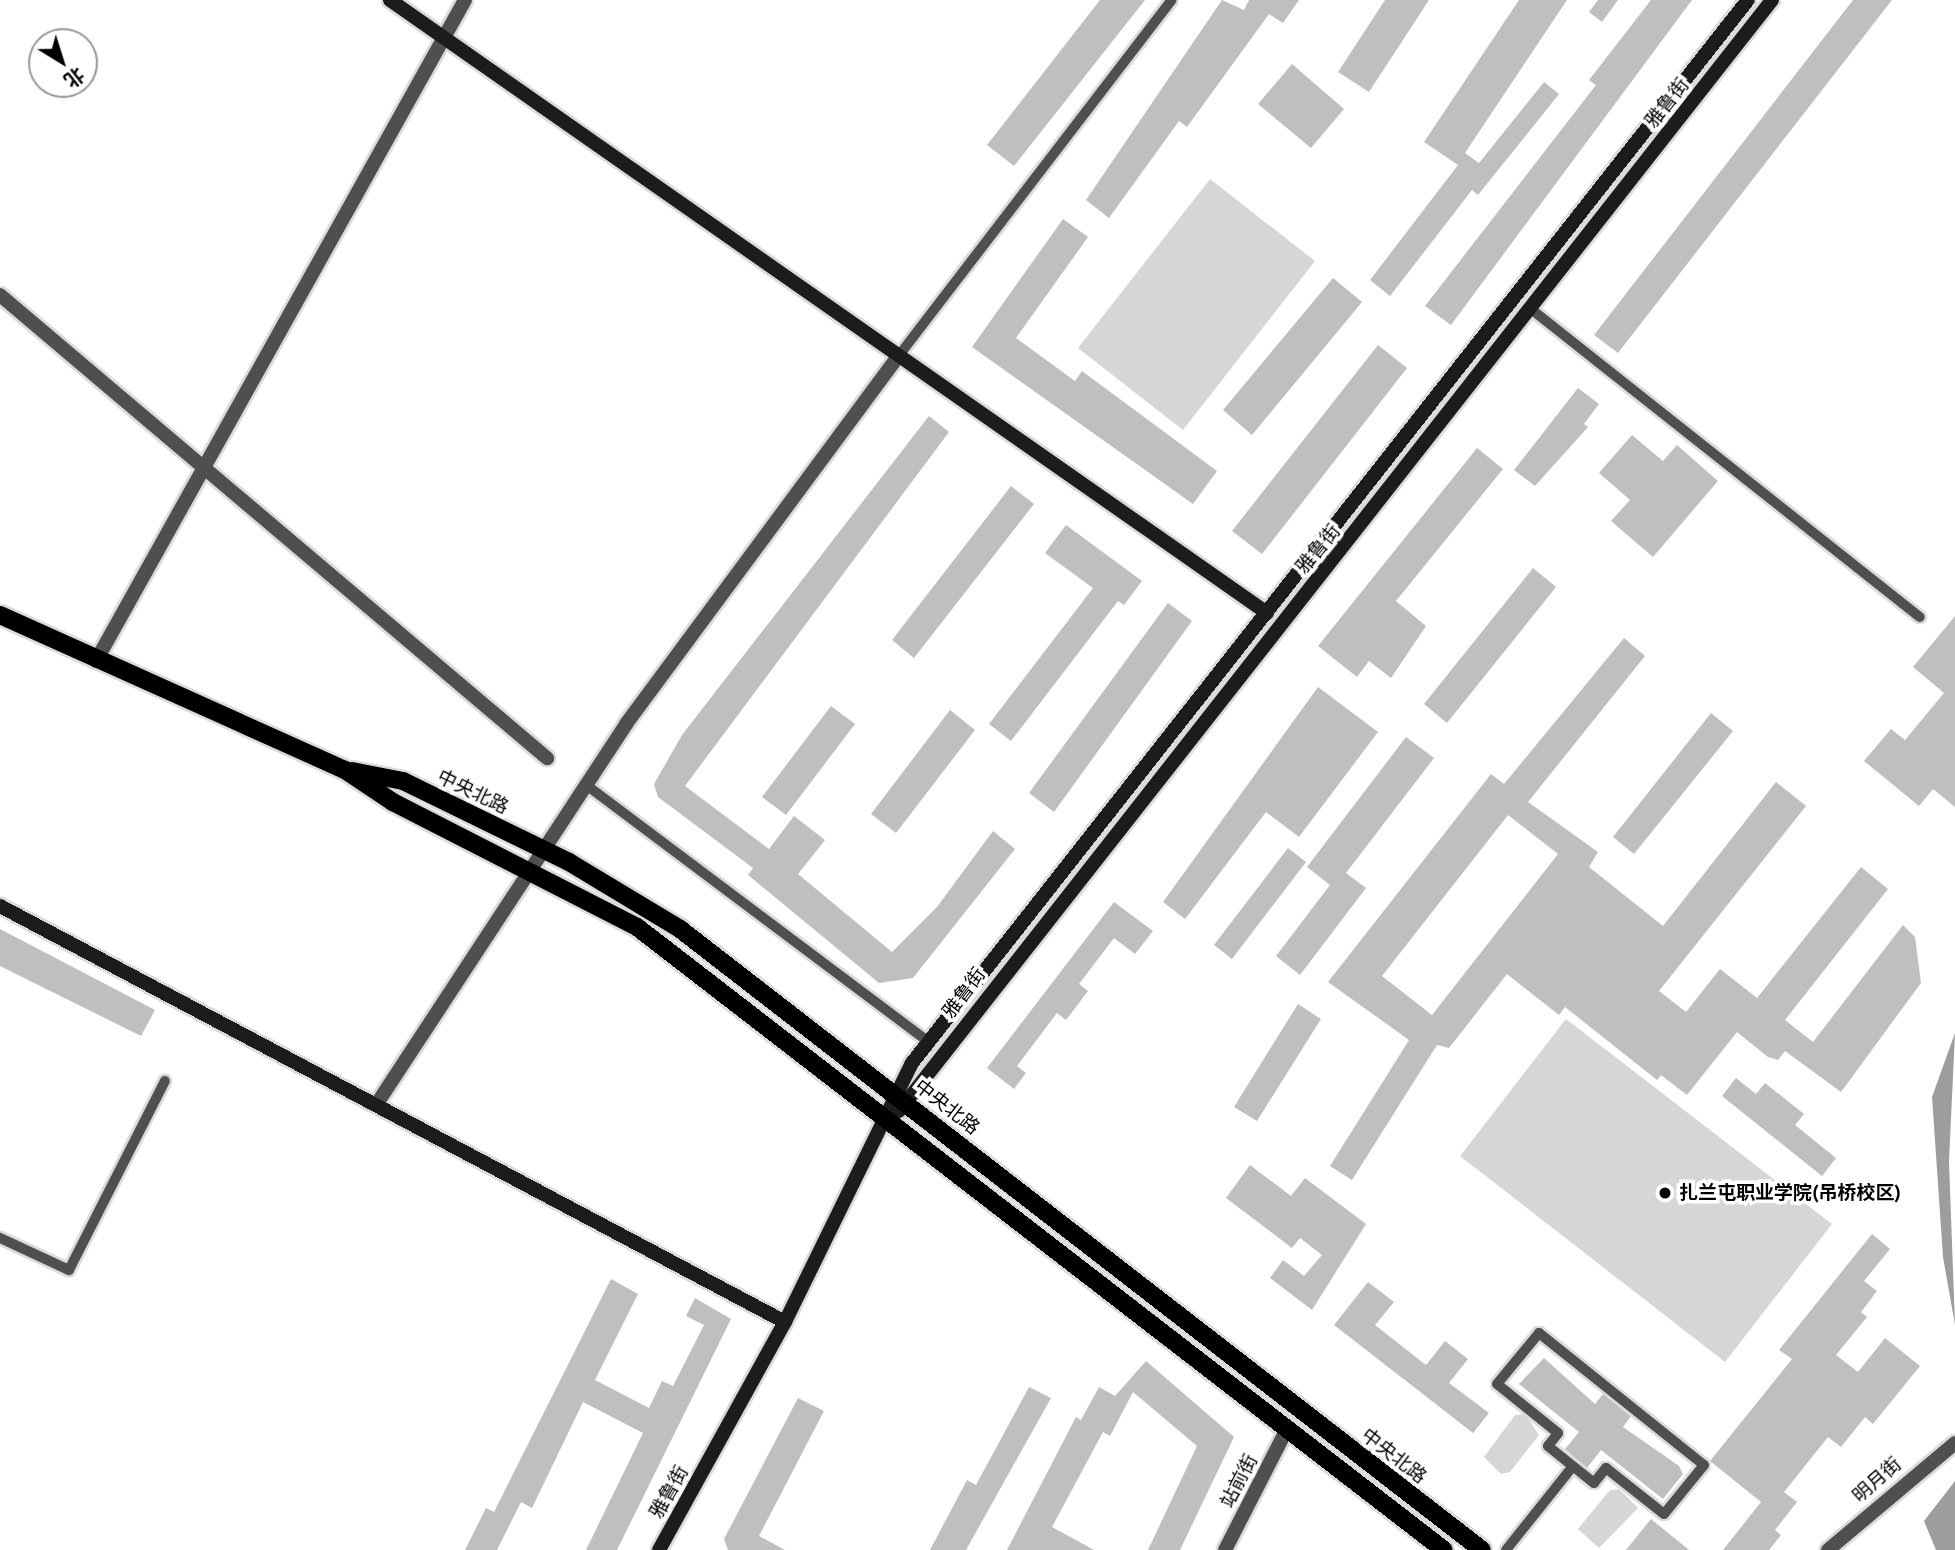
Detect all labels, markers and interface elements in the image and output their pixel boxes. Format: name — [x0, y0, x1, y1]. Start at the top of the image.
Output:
north arrow — [28, 28, 98, 98]
text: 北 — [60, 63, 89, 92]
street label: 雅鲁街 — [1640, 74, 1694, 132]
street label: 雅鲁街 — [1291, 520, 1345, 578]
street label: 中央北路 — [434, 765, 512, 819]
street label: 雅鲁街 — [938, 963, 990, 1023]
street label: 中央北路 — [910, 1075, 984, 1139]
place label: 扎兰屯职业学院(吊桥校区) — [1679, 1182, 1901, 1204]
marker: 扎兰屯职业学院(吊桥校区) — [1657, 1185, 1673, 1201]
street label: 中央北路 — [1357, 1424, 1431, 1488]
street label: 站前街 — [1216, 1450, 1262, 1512]
street label: 明月街 — [1848, 1452, 1906, 1508]
street label: 雅鲁街 — [645, 1462, 693, 1522]

